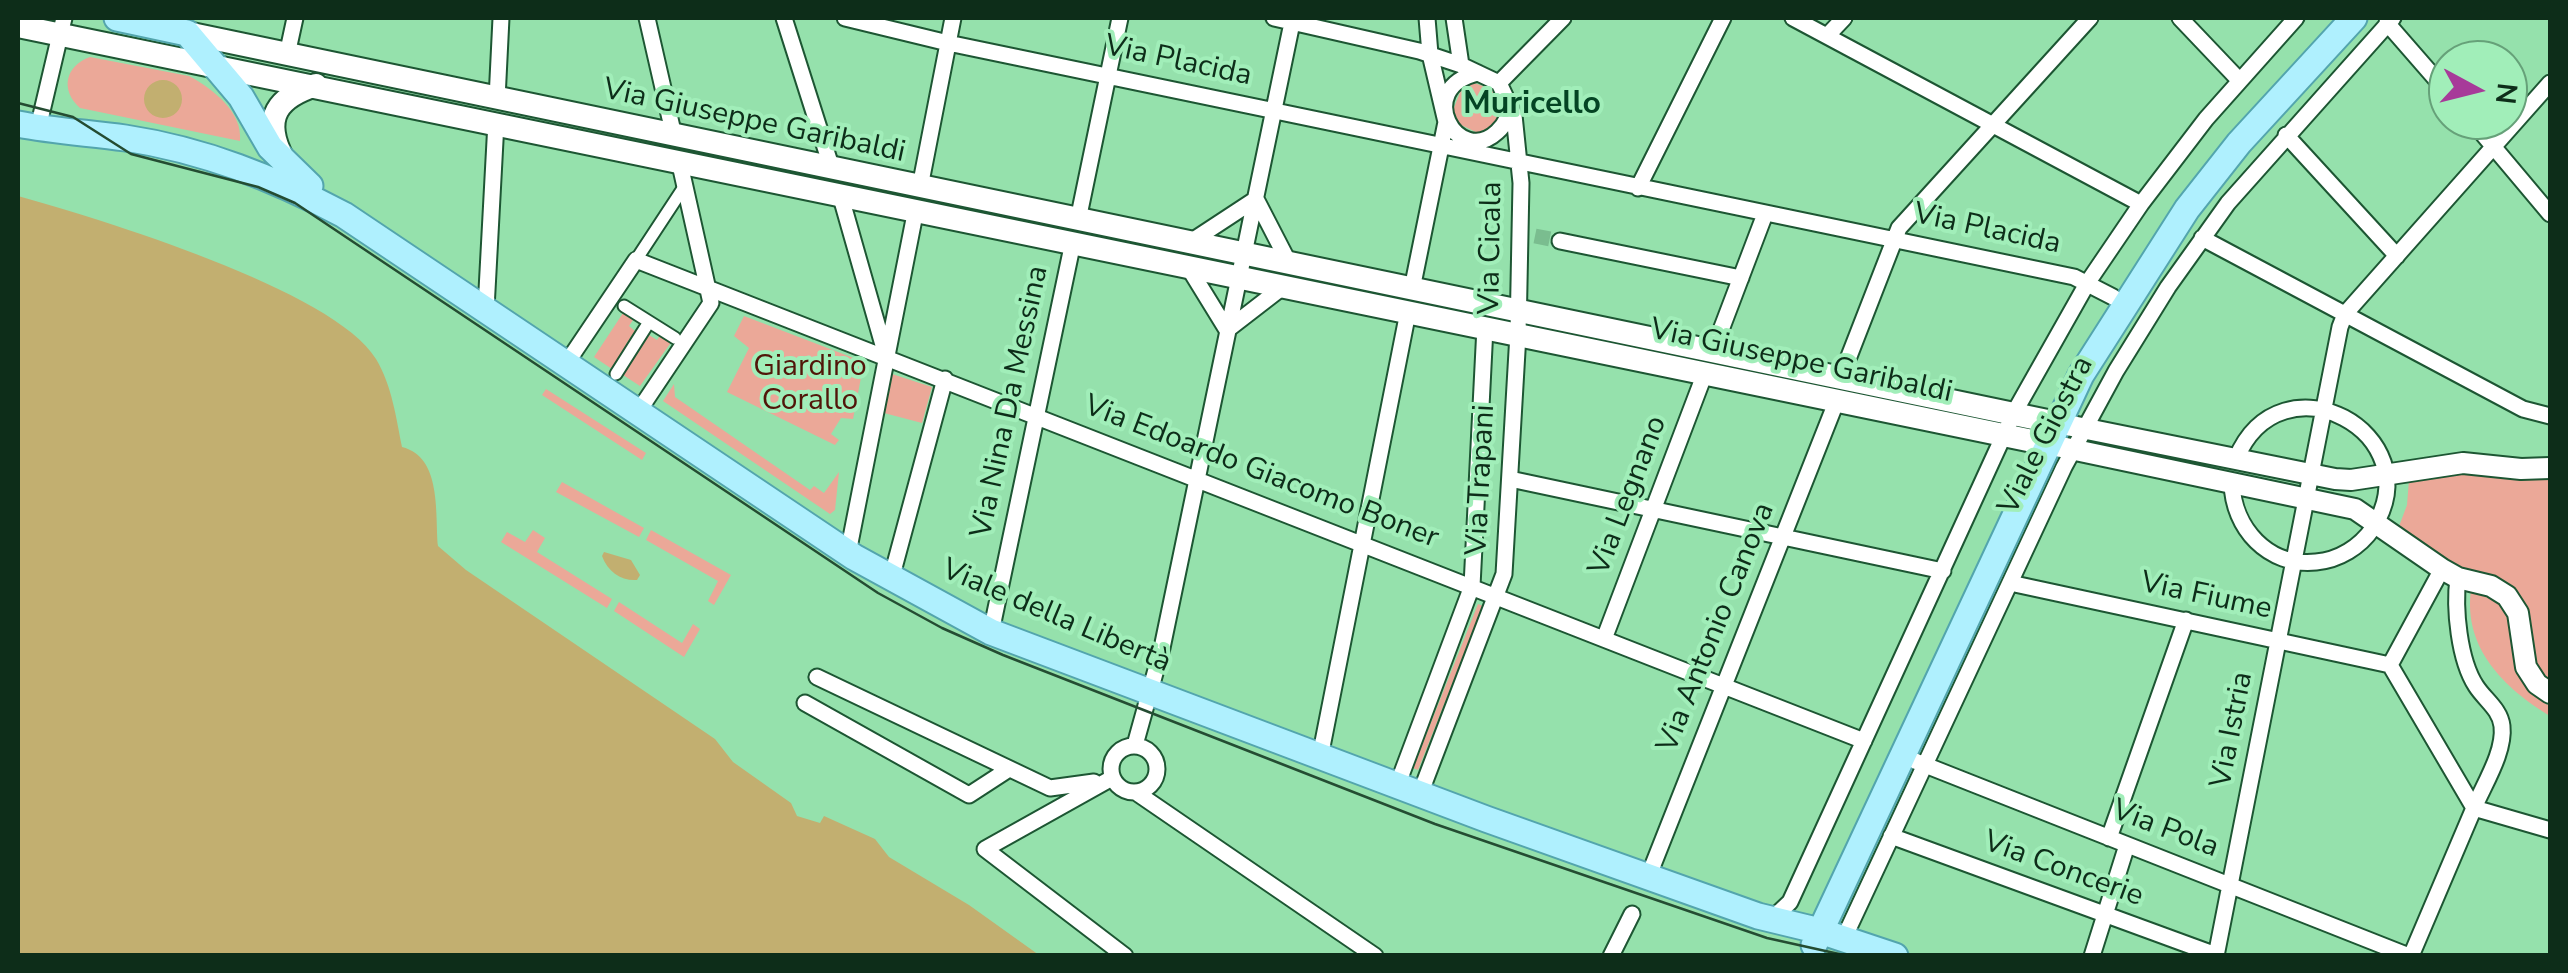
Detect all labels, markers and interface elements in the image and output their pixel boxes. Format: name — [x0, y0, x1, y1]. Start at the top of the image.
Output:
street label: Via Placida — [1101, 29, 1255, 95]
north arrow — [2428, 40, 2528, 140]
street label: Via Giuseppe Garibaldi — [600, 72, 908, 172]
text: N — [2486, 81, 2526, 106]
district label: Muricello — [1463, 86, 1601, 124]
street label: Via Cicala — [1473, 181, 1511, 315]
street label: Via Placida — [1910, 197, 2064, 263]
street label: Via Nina Da Messina — [965, 263, 1057, 541]
street label: Via Giuseppe Garibaldi — [1647, 312, 1955, 412]
park label: Giardino Corallo — [753, 350, 867, 420]
street label: Viale Giostra — [1992, 351, 2102, 521]
street label: Via Edoardo Giacomo Boner — [1079, 389, 1443, 557]
street label: Via Trapani — [1460, 404, 1504, 556]
street label: Via Legnano — [1582, 411, 1676, 581]
street label: Via Antonio Canova — [1651, 498, 1783, 758]
street label: Viale della Libertà — [936, 552, 1176, 682]
street label: Via Fiume — [2137, 566, 2275, 628]
street label: Via Istria — [2204, 669, 2262, 791]
street label: Via Pola — [2107, 793, 2223, 867]
street label: Via Concerie — [1978, 824, 2148, 916]

